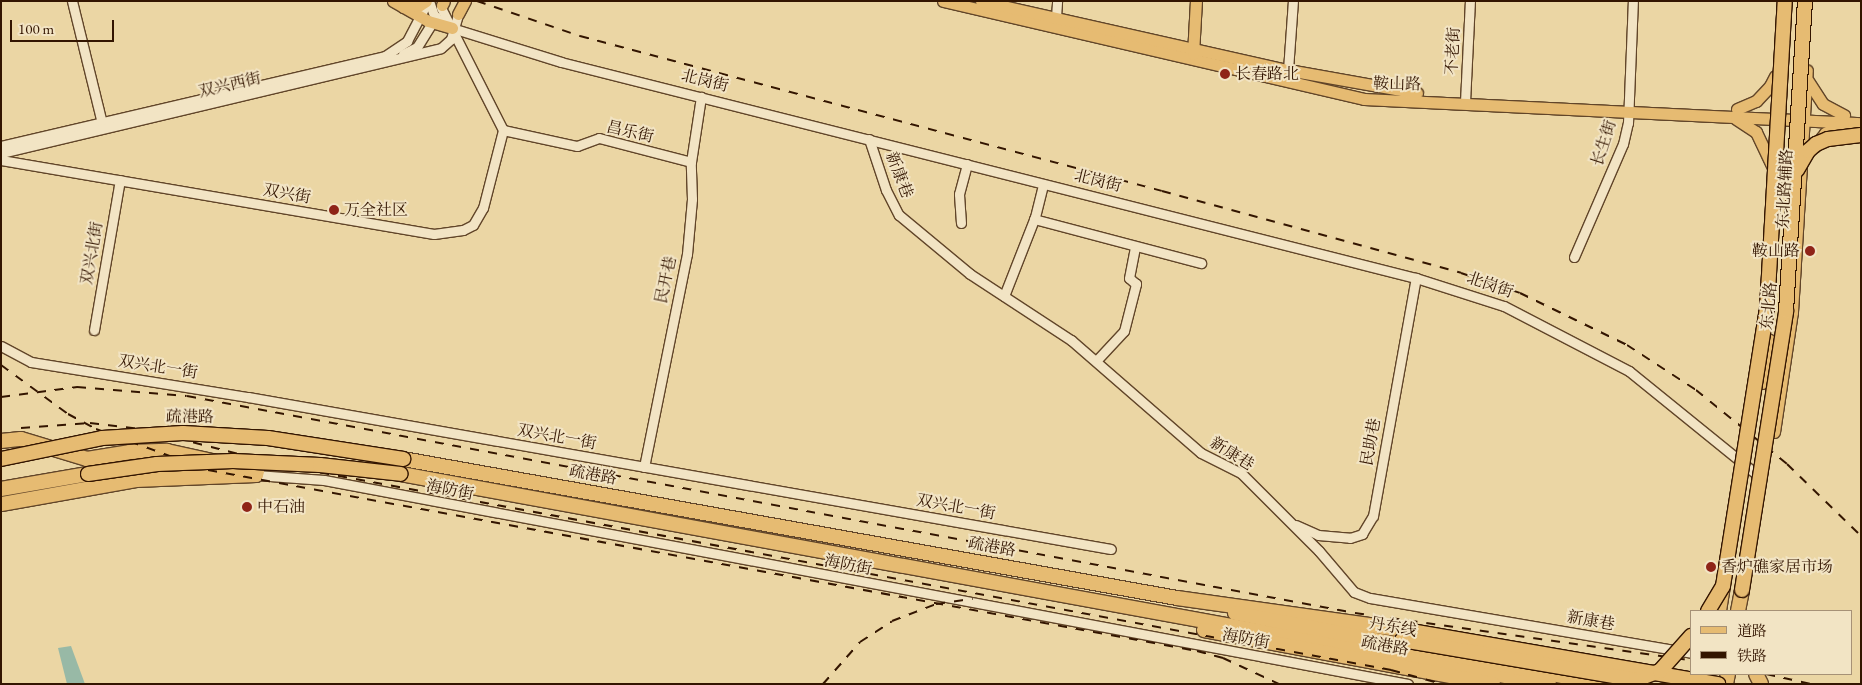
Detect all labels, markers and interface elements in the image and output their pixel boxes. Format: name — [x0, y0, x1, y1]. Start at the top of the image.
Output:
scale bar — [12, 10, 116, 42]
text: 100 m — [18, 19, 54, 38]
street label: 不老街 — [1442, 27, 1464, 75]
place label: 长春路北 — [1235, 64, 1299, 84]
street label: 北岗街 — [679, 66, 731, 96]
street label: 双兴西街 — [197, 68, 263, 102]
marker: 长春路北 — [1219, 68, 1231, 80]
street label: 鞍山路 — [1373, 74, 1421, 94]
street label: 昌乐街 — [604, 117, 656, 147]
street label: 长生街 — [1587, 117, 1621, 169]
street label: 新康巷 — [881, 149, 917, 201]
street label: 东北路辅路 — [1773, 149, 1797, 229]
street label: 北岗街 — [1072, 166, 1124, 196]
street label: 双兴街 — [262, 180, 312, 208]
place label: 万全社区 — [344, 200, 408, 220]
marker: 万全社区 — [328, 204, 340, 216]
street label: 双兴北街 — [77, 220, 107, 286]
place label: 鞍山路 — [1752, 241, 1800, 261]
marker: 鞍山路 — [1804, 245, 1816, 257]
street label: 民开巷 — [652, 255, 680, 305]
street label: 北岗街 — [1464, 268, 1516, 302]
street label: 东北路 — [1757, 281, 1781, 331]
street label: 双兴北一街 — [117, 351, 199, 383]
street label: 疏港路 — [166, 407, 214, 427]
street label: 民助巷 — [1357, 417, 1385, 467]
street label: 双兴北一街 — [516, 421, 598, 453]
street label: 新康巷 — [1207, 433, 1257, 475]
street label: 疏港路 — [568, 461, 618, 489]
street label: 海防街 — [425, 476, 475, 504]
street label: 双兴北一街 — [915, 491, 997, 523]
place label: 中石油 — [257, 497, 305, 517]
marker: 中石油 — [241, 501, 253, 513]
street label: 疏港路 — [967, 533, 1017, 561]
street label: 海防街 — [823, 551, 873, 579]
place label: 香炉礁家居市场 — [1721, 557, 1833, 577]
marker: 香炉礁家居市场 — [1705, 561, 1717, 573]
street label: 新康巷 — [1566, 607, 1616, 635]
legend — [1690, 610, 1852, 675]
street label: 丹东线 — [1368, 613, 1418, 641]
text: 道路 — [1737, 621, 1767, 640]
street label: 海防街 — [1221, 625, 1271, 653]
street label: 疏港路 — [1360, 632, 1410, 660]
text: 铁路 — [1737, 646, 1767, 665]

